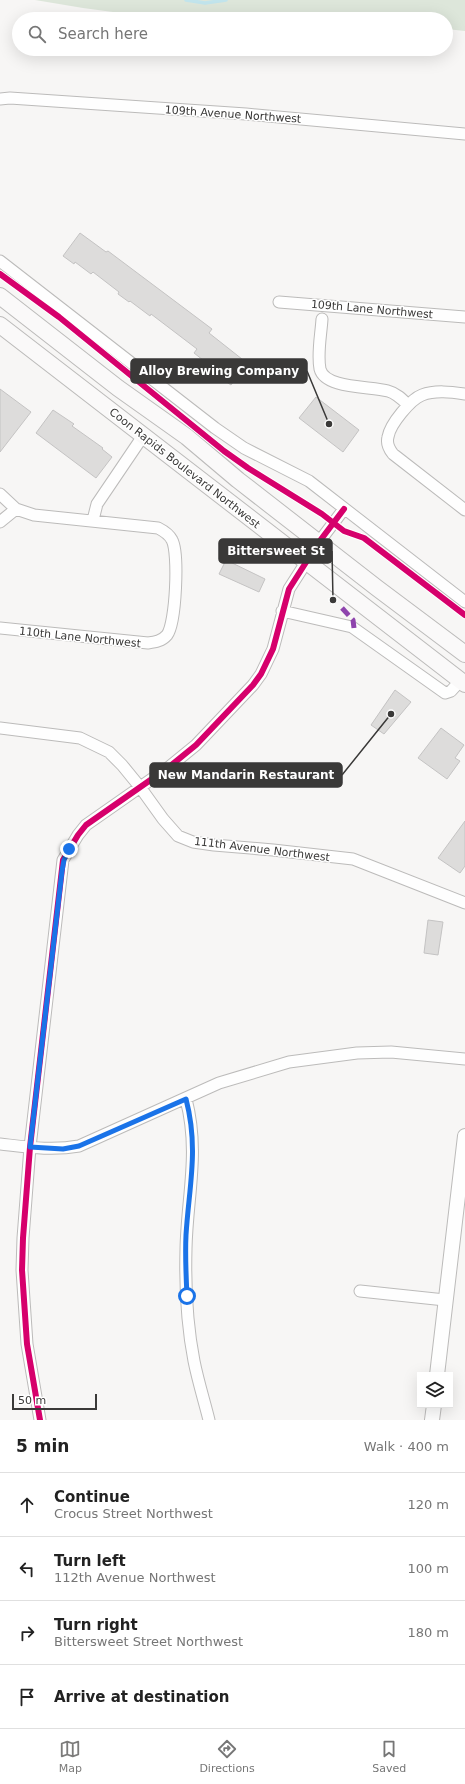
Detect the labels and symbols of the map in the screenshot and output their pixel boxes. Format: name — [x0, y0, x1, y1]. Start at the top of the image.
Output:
street label: 109th Avenue Northwest — [164, 103, 302, 126]
street label: 109th Lane Northwest — [310, 298, 434, 321]
callout: Alloy Brewing Company — [131, 359, 307, 383]
text: Alloy Brewing Company — [139, 364, 299, 378]
street label: Coon Rapids Boulevard Northwest — [107, 405, 263, 532]
callout: Bittersweet St — [219, 539, 332, 563]
text: Bittersweet St — [227, 544, 325, 558]
street label: 110th Lane Northwest — [18, 625, 142, 650]
callout: New Mandarin Restaurant — [150, 763, 342, 787]
text: New Mandarin Restaurant — [158, 768, 335, 782]
street label: 111th Avenue Northwest — [193, 835, 331, 864]
route end — [60, 840, 78, 858]
route start — [178, 1287, 196, 1305]
scale bar — [12, 1392, 97, 1411]

